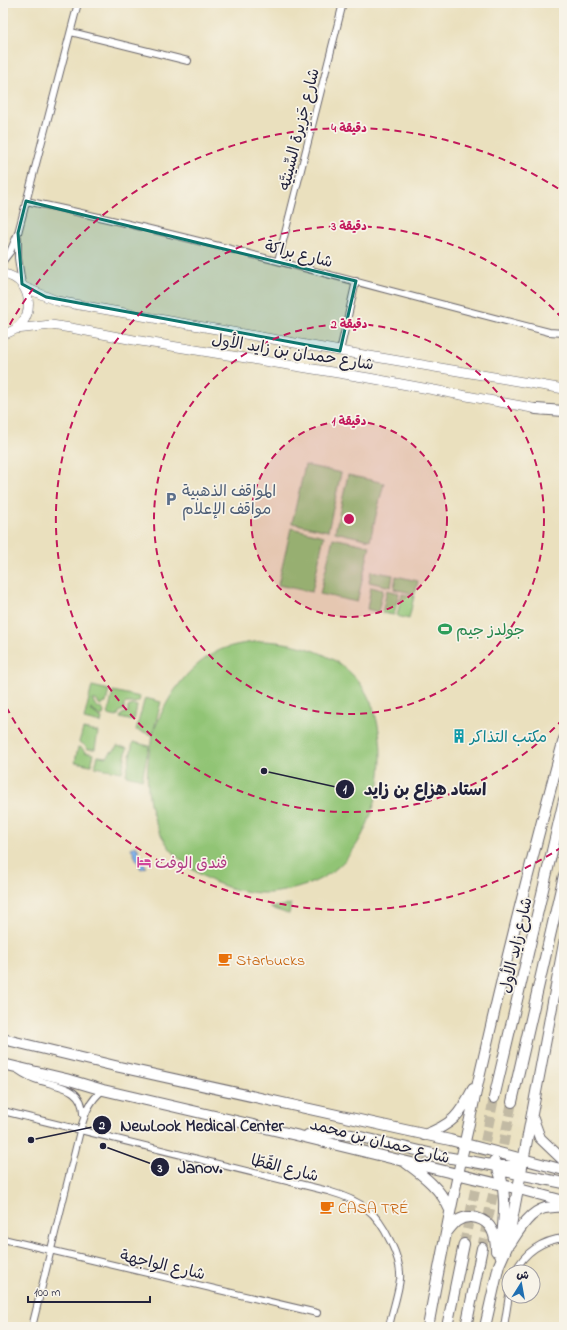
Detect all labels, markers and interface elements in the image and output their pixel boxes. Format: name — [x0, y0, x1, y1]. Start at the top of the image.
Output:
street label: شارع جَزِيرة السِّينيَّه — [273, 66, 327, 193]
text: 4 دقيقة — [330, 120, 367, 138]
text: 3 دقيقة — [330, 218, 367, 236]
street label: شارع براكة — [262, 235, 335, 275]
text: 2 دقيقة — [330, 316, 368, 334]
street label: شارع حمدان بن زايد الأول — [210, 328, 376, 378]
text: 1 دقيقة — [332, 413, 367, 431]
place label: المواقف الذهبية مواقف الإعلام — [182, 480, 276, 522]
parking icon: المواقف الذهبية مواقف الإعلام — [163, 491, 179, 507]
centre of rings — [342, 512, 356, 526]
place label: جولدز جيم — [456, 619, 525, 643]
sports icon: جولدز جيم — [437, 621, 453, 637]
place label: مكتب التذاكر — [468, 726, 547, 750]
building icon: مكتب التذاكر — [451, 728, 467, 744]
callout: استاد هزاع بن زايد — [335, 775, 494, 804]
text: استاد هزاع بن زايد — [364, 778, 486, 803]
text: 1 — [343, 781, 347, 799]
place label: فندق الوفت — [155, 852, 227, 876]
hotel icon: فندق الوفت — [136, 854, 152, 870]
street label: شارع زايد الأول — [494, 895, 540, 996]
place label: Starbucks — [236, 949, 305, 973]
cafe icon: Starbucks — [217, 951, 233, 967]
callout: NewLook Medical Center — [92, 1111, 291, 1140]
street label: شارع حمدان بن محمد — [307, 1113, 452, 1171]
text: NewLook Medical Center — [120, 1114, 285, 1139]
text: 2 — [98, 1117, 105, 1135]
street label: شارع القَطَا — [248, 1149, 321, 1189]
callout: Janov. — [150, 1153, 230, 1182]
text: Janov. — [178, 1156, 223, 1181]
text: 3 — [157, 1160, 163, 1178]
place label: CASA TRÉ — [338, 1197, 408, 1221]
cafe icon: CASA TRÉ — [319, 1199, 335, 1215]
street label: شارع الواجهة — [118, 1244, 208, 1287]
north arrow — [501, 1264, 541, 1304]
text: ش — [515, 1266, 530, 1284]
scale bar — [28, 1278, 150, 1304]
text: 100 m — [34, 1284, 61, 1302]

